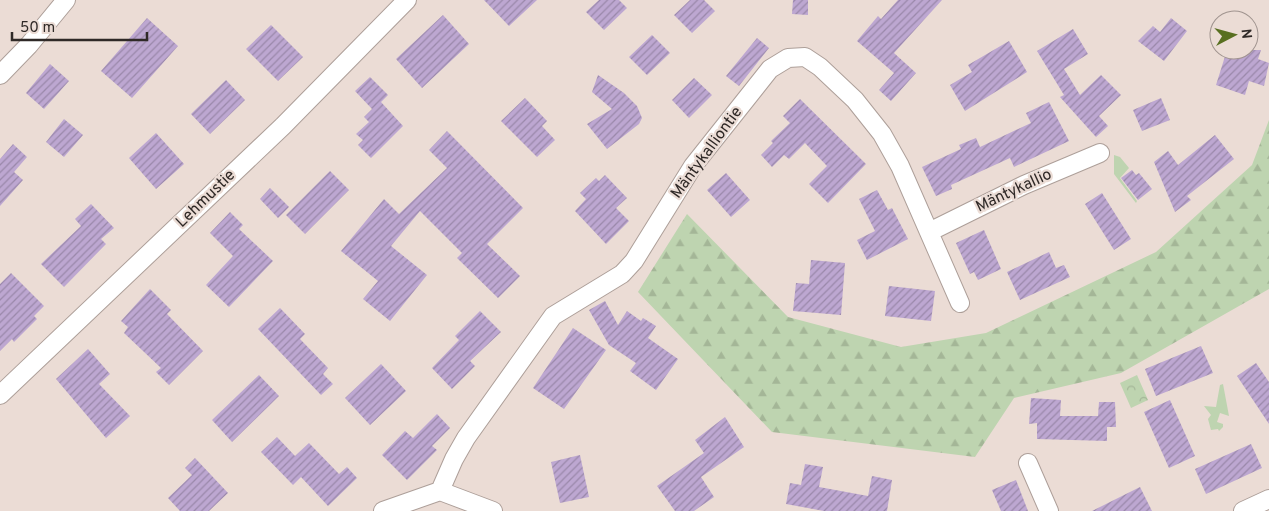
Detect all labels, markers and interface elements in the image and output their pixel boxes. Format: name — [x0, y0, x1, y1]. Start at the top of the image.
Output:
scale bar — [12, 10, 148, 42]
north arrow — [1209, 10, 1259, 60]
text: 50 m — [20, 19, 55, 38]
text: N — [1236, 28, 1254, 40]
street label: Mäntykalliontie — [667, 103, 747, 203]
street label: Mäntykallio — [973, 165, 1055, 217]
street label: Lehmustie — [172, 166, 240, 232]

